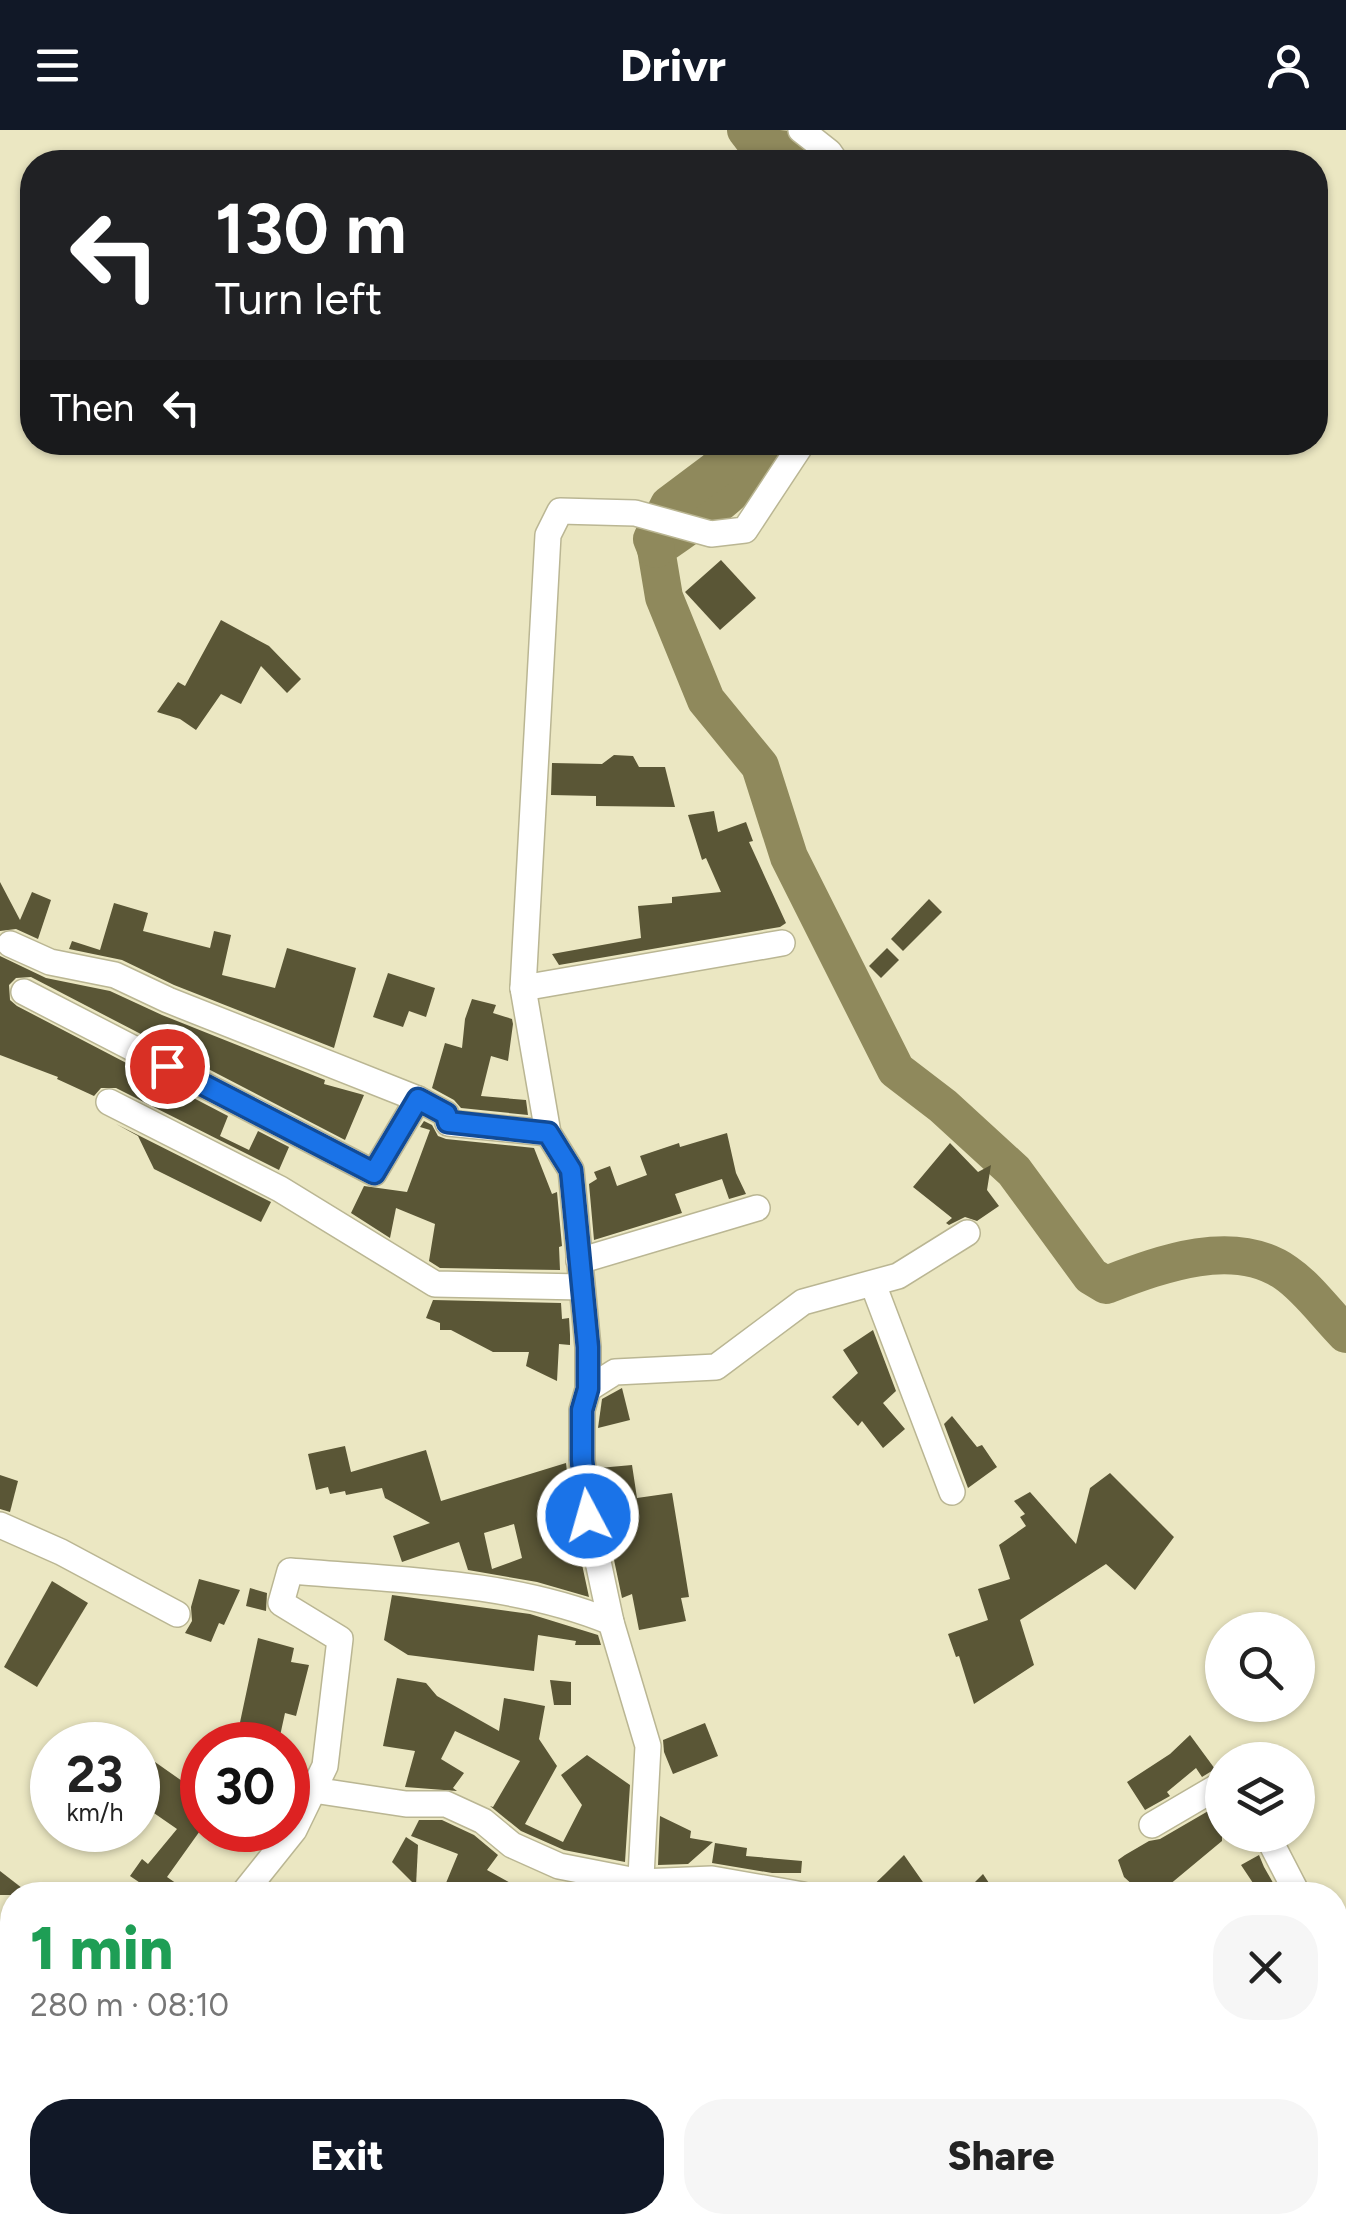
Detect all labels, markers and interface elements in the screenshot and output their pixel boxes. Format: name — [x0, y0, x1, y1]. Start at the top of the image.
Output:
icon: menu — [30, 38, 85, 93]
text: Drivr — [620, 38, 726, 92]
icon: person — [1261, 38, 1316, 93]
text: 130 m — [215, 186, 407, 271]
icon: left — [50, 190, 180, 320]
text: Turn left — [215, 271, 382, 325]
icon: left — [154, 380, 209, 435]
text: Then — [50, 385, 134, 431]
pin — [125, 1024, 210, 1109]
icon: arrive — [140, 1039, 195, 1094]
position arrow — [536, 1464, 640, 1568]
map controls — [1205, 1612, 1315, 1852]
button: search — [1205, 1612, 1315, 1722]
speed limit sign: 30 — [180, 1722, 310, 1852]
button: layers — [1205, 1742, 1315, 1852]
text: 23 — [67, 1744, 123, 1805]
text: km/h — [66, 1797, 124, 1827]
text: 1 min — [30, 1912, 173, 1984]
button: close — [1213, 1915, 1318, 2020]
text: 280 m · 08:10 — [30, 1986, 229, 2024]
button: Exit — [30, 2099, 664, 2214]
button: Share — [684, 2099, 1318, 2214]

